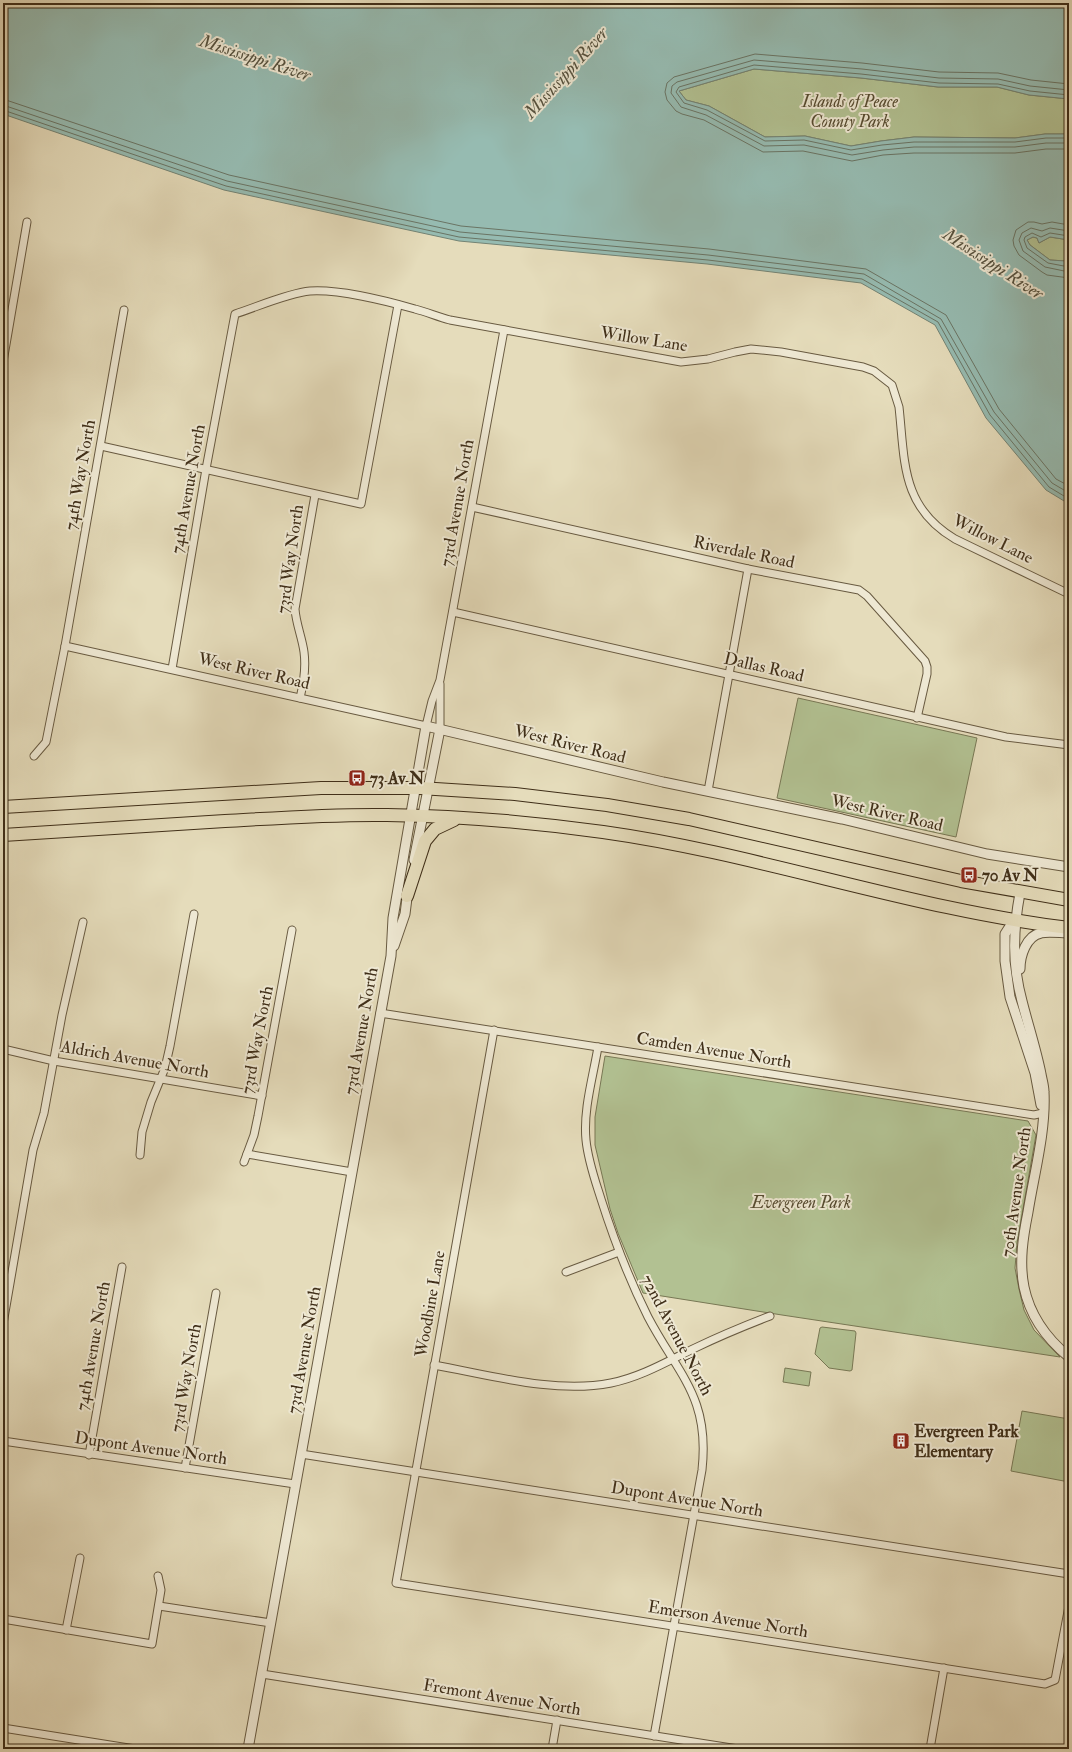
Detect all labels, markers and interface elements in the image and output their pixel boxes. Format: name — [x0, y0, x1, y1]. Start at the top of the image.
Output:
water label: Mississippi River — [518, 21, 614, 124]
water label: Mississippi River — [196, 29, 315, 87]
park label: Islands of Peace County Park — [801, 91, 898, 132]
water label: Mississippi River — [938, 222, 1049, 306]
street label: Willow Lane — [598, 322, 689, 356]
street label: 74th Way North — [60, 418, 101, 532]
street label: 74th Avenue North — [166, 423, 210, 555]
street label: 73rd Avenue North — [435, 438, 479, 568]
street label: 73rd Way North — [272, 503, 309, 615]
street label: Willow Lane — [948, 509, 1037, 568]
street label: Riverdale Road — [691, 531, 797, 573]
street label: West River Road — [195, 648, 313, 694]
street label: Dallas Road — [722, 648, 807, 687]
street label: West River Road — [511, 720, 629, 768]
bus stop icon: 73 Av N — [347, 768, 367, 788]
place label: 73 Av N — [370, 768, 425, 789]
street label: West River Road — [828, 790, 946, 836]
bus stop icon: 70 Av N — [959, 865, 979, 885]
place label: 70 Av N — [982, 865, 1039, 886]
street label: 73rd Avenue North — [339, 966, 383, 1096]
street label: 73rd Way North — [236, 984, 279, 1096]
street label: Camden Avenue North — [635, 1027, 793, 1073]
street label: Aldrich Avenue North — [58, 1035, 211, 1082]
street label: 70th Avenue North — [996, 1126, 1036, 1258]
park label: Evergreen Park — [750, 1192, 851, 1213]
street label: Woodbine Lane — [410, 1249, 450, 1360]
street label: 72nd Avenue North — [636, 1271, 718, 1399]
street label: 74th Avenue North — [71, 1280, 115, 1412]
street label: 73rd Avenue North — [282, 1285, 326, 1415]
street label: 73rd Way North — [166, 1322, 207, 1434]
place label: Evergreen Park Elementary — [914, 1421, 1019, 1463]
street label: Dupont Avenue North — [73, 1427, 229, 1470]
building icon: Evergreen Park Elementary — [891, 1431, 911, 1451]
street label: Dupont Avenue North — [609, 1477, 765, 1522]
street label: Emerson Avenue North — [646, 1596, 810, 1642]
street label: Fremont Avenue North — [422, 1674, 582, 1720]

